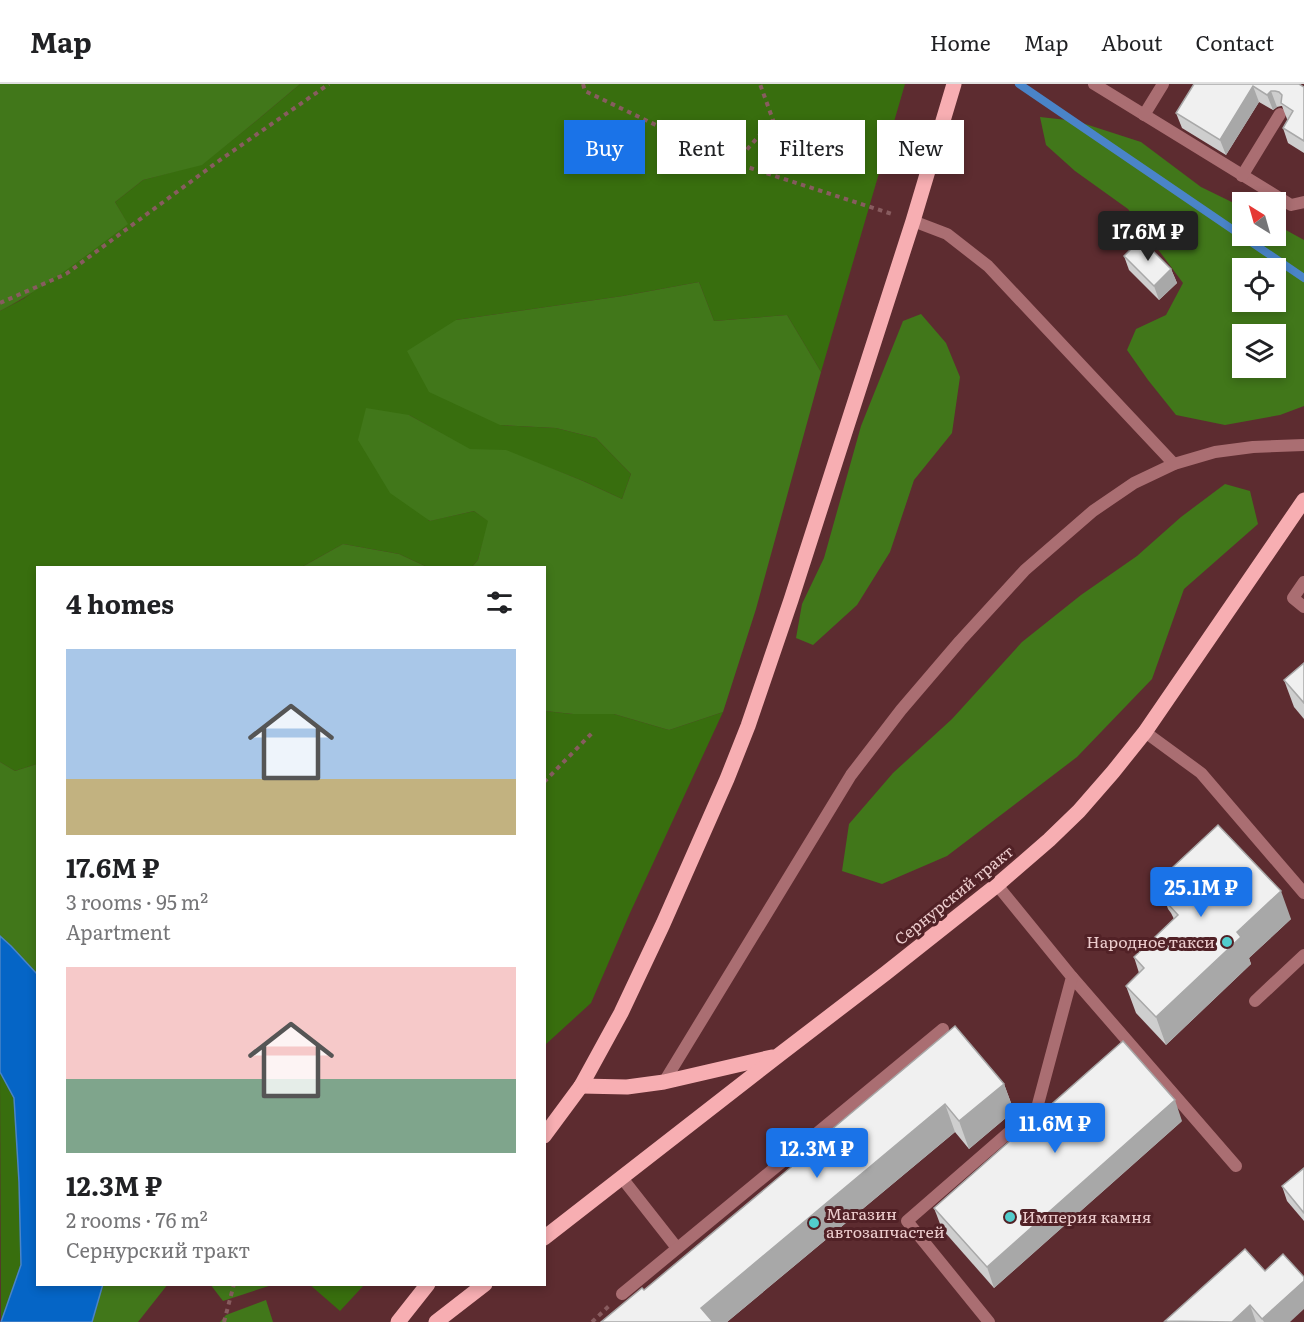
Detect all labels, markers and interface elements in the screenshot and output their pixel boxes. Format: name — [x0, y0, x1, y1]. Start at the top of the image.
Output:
text: Map — [30, 20, 92, 62]
text: Home — [930, 26, 991, 57]
text: Map — [1024, 26, 1068, 57]
text: About — [1101, 26, 1163, 57]
text: Contact — [1196, 26, 1274, 57]
chip: Buy — [564, 120, 645, 174]
chip: Rent — [657, 120, 746, 174]
chip: Filters — [758, 120, 865, 174]
chip: New — [877, 120, 964, 174]
north arrow — [1232, 192, 1286, 246]
map controls — [1232, 192, 1286, 378]
pin: 17.6M ₽ — [1093, 211, 1203, 262]
text: 17.6M ₽ — [1112, 215, 1184, 245]
button: locate — [1232, 258, 1286, 312]
button: layers — [1232, 324, 1286, 378]
text: 4 homes — [66, 583, 174, 622]
icon: filters — [483, 586, 516, 619]
icon: home — [237, 688, 345, 796]
street label: Сернурский тракт — [889, 839, 1018, 950]
text: 17.6M ₽ — [66, 847, 159, 886]
pin: 25.1M ₽ — [1146, 867, 1256, 918]
text: 25.1M ₽ — [1164, 871, 1238, 901]
text: 3 rooms · 95 m² — [66, 886, 208, 916]
text: Apartment — [66, 916, 171, 946]
place label: Народное такси — [1086, 929, 1215, 953]
marker: Народное такси — [1220, 935, 1234, 949]
icon: home — [237, 1006, 345, 1114]
pin: 11.6M ₽ — [1000, 1103, 1110, 1154]
text: 11.6M ₽ — [1019, 1107, 1091, 1137]
pin: 12.3M ₽ — [762, 1128, 872, 1179]
text: 12.3M ₽ — [780, 1132, 854, 1162]
text: 12.3M ₽ — [66, 1165, 162, 1204]
place label: Магазин автозапчастей — [826, 1201, 945, 1243]
text: 2 rooms · 76 m² — [66, 1204, 208, 1234]
place label: Империя камня — [1022, 1204, 1151, 1228]
marker: Империя камня — [1003, 1210, 1017, 1224]
marker: Магазин автозапчастей — [807, 1216, 821, 1230]
text: Сернурский тракт — [66, 1234, 250, 1264]

